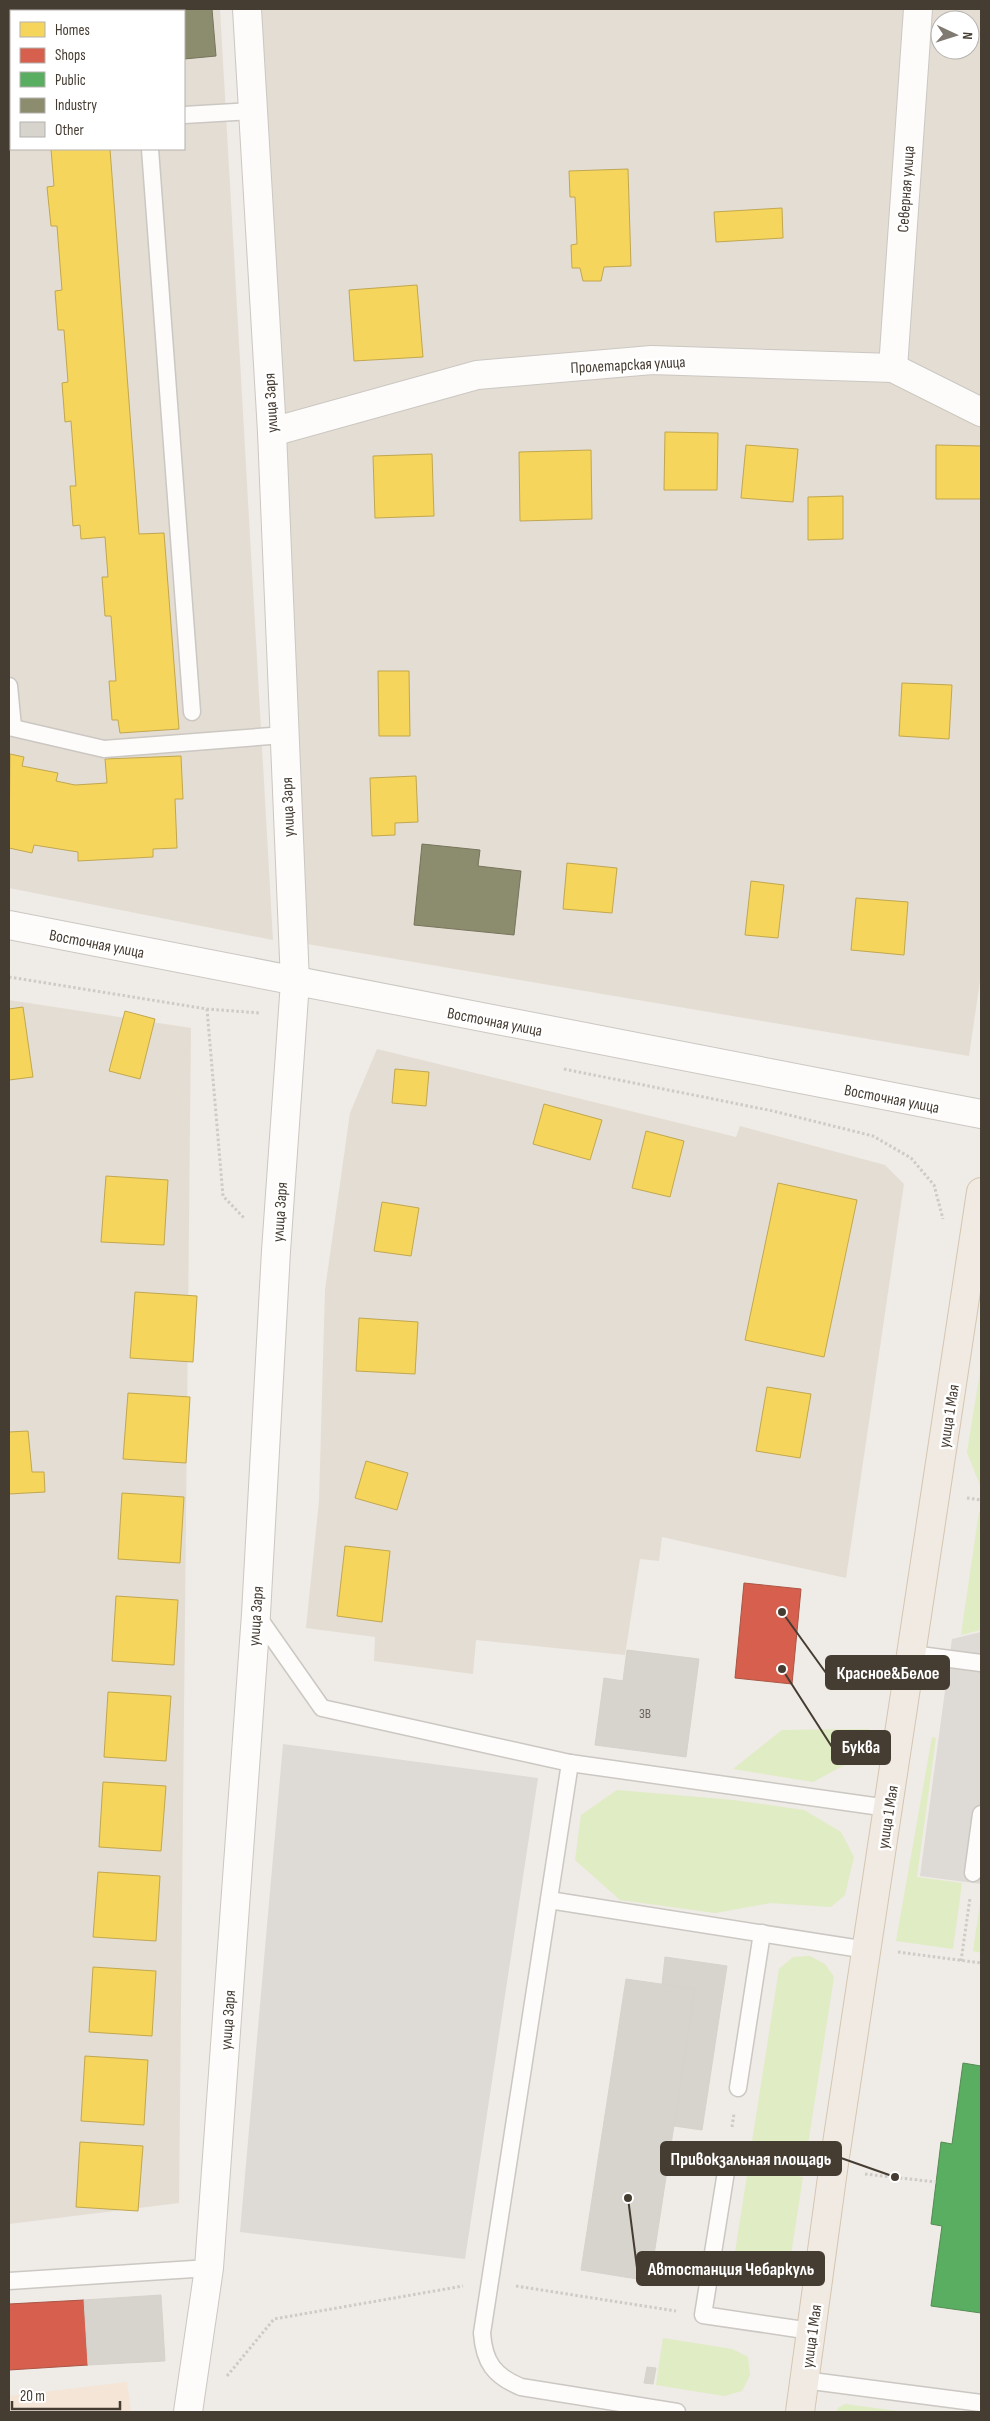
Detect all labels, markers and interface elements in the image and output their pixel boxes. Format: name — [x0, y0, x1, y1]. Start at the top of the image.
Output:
legend — [10, 10, 185, 150]
north arrow — [930, 10, 980, 60]
text: Homes — [55, 21, 90, 40]
text: N — [959, 32, 976, 40]
text: Shops — [55, 46, 86, 65]
text: Public — [55, 71, 86, 90]
text: Industry — [55, 96, 97, 115]
text: Other — [55, 121, 84, 140]
street label: Северная улица — [894, 145, 919, 233]
street label: Пролетарская улица — [570, 353, 686, 378]
street label: улица Заря — [260, 373, 283, 433]
street label: улица Заря — [278, 777, 299, 837]
street label: Восточная улица — [48, 926, 146, 963]
street label: Восточная улица — [446, 1004, 544, 1041]
street label: Восточная улица — [843, 1081, 941, 1118]
street label: улица Заря — [269, 1182, 292, 1243]
street label: улица 1 Мая — [935, 1383, 964, 1449]
street label: улица Заря — [245, 1586, 268, 1647]
callout: Красное&Белое — [826, 1656, 949, 1689]
text: Красное&Белое — [836, 1663, 940, 1684]
house number: 3В — [639, 1705, 651, 1722]
callout: Буква — [832, 1731, 890, 1764]
text: Буква — [842, 1737, 880, 1758]
street label: улица 1 Мая — [874, 1784, 903, 1850]
street label: улица Заря — [217, 1990, 240, 2051]
callout: Привокзальная площадь — [661, 2142, 841, 2175]
text: Привокзальная площадь — [671, 2149, 831, 2170]
callout: Автостанция Чебаркуль — [637, 2252, 824, 2285]
text: Автостанция Чебаркуль — [647, 2259, 814, 2280]
street label: улица 1 Мая — [799, 2303, 826, 2369]
scale bar — [12, 2378, 120, 2410]
text: 20 m — [20, 2387, 45, 2406]

